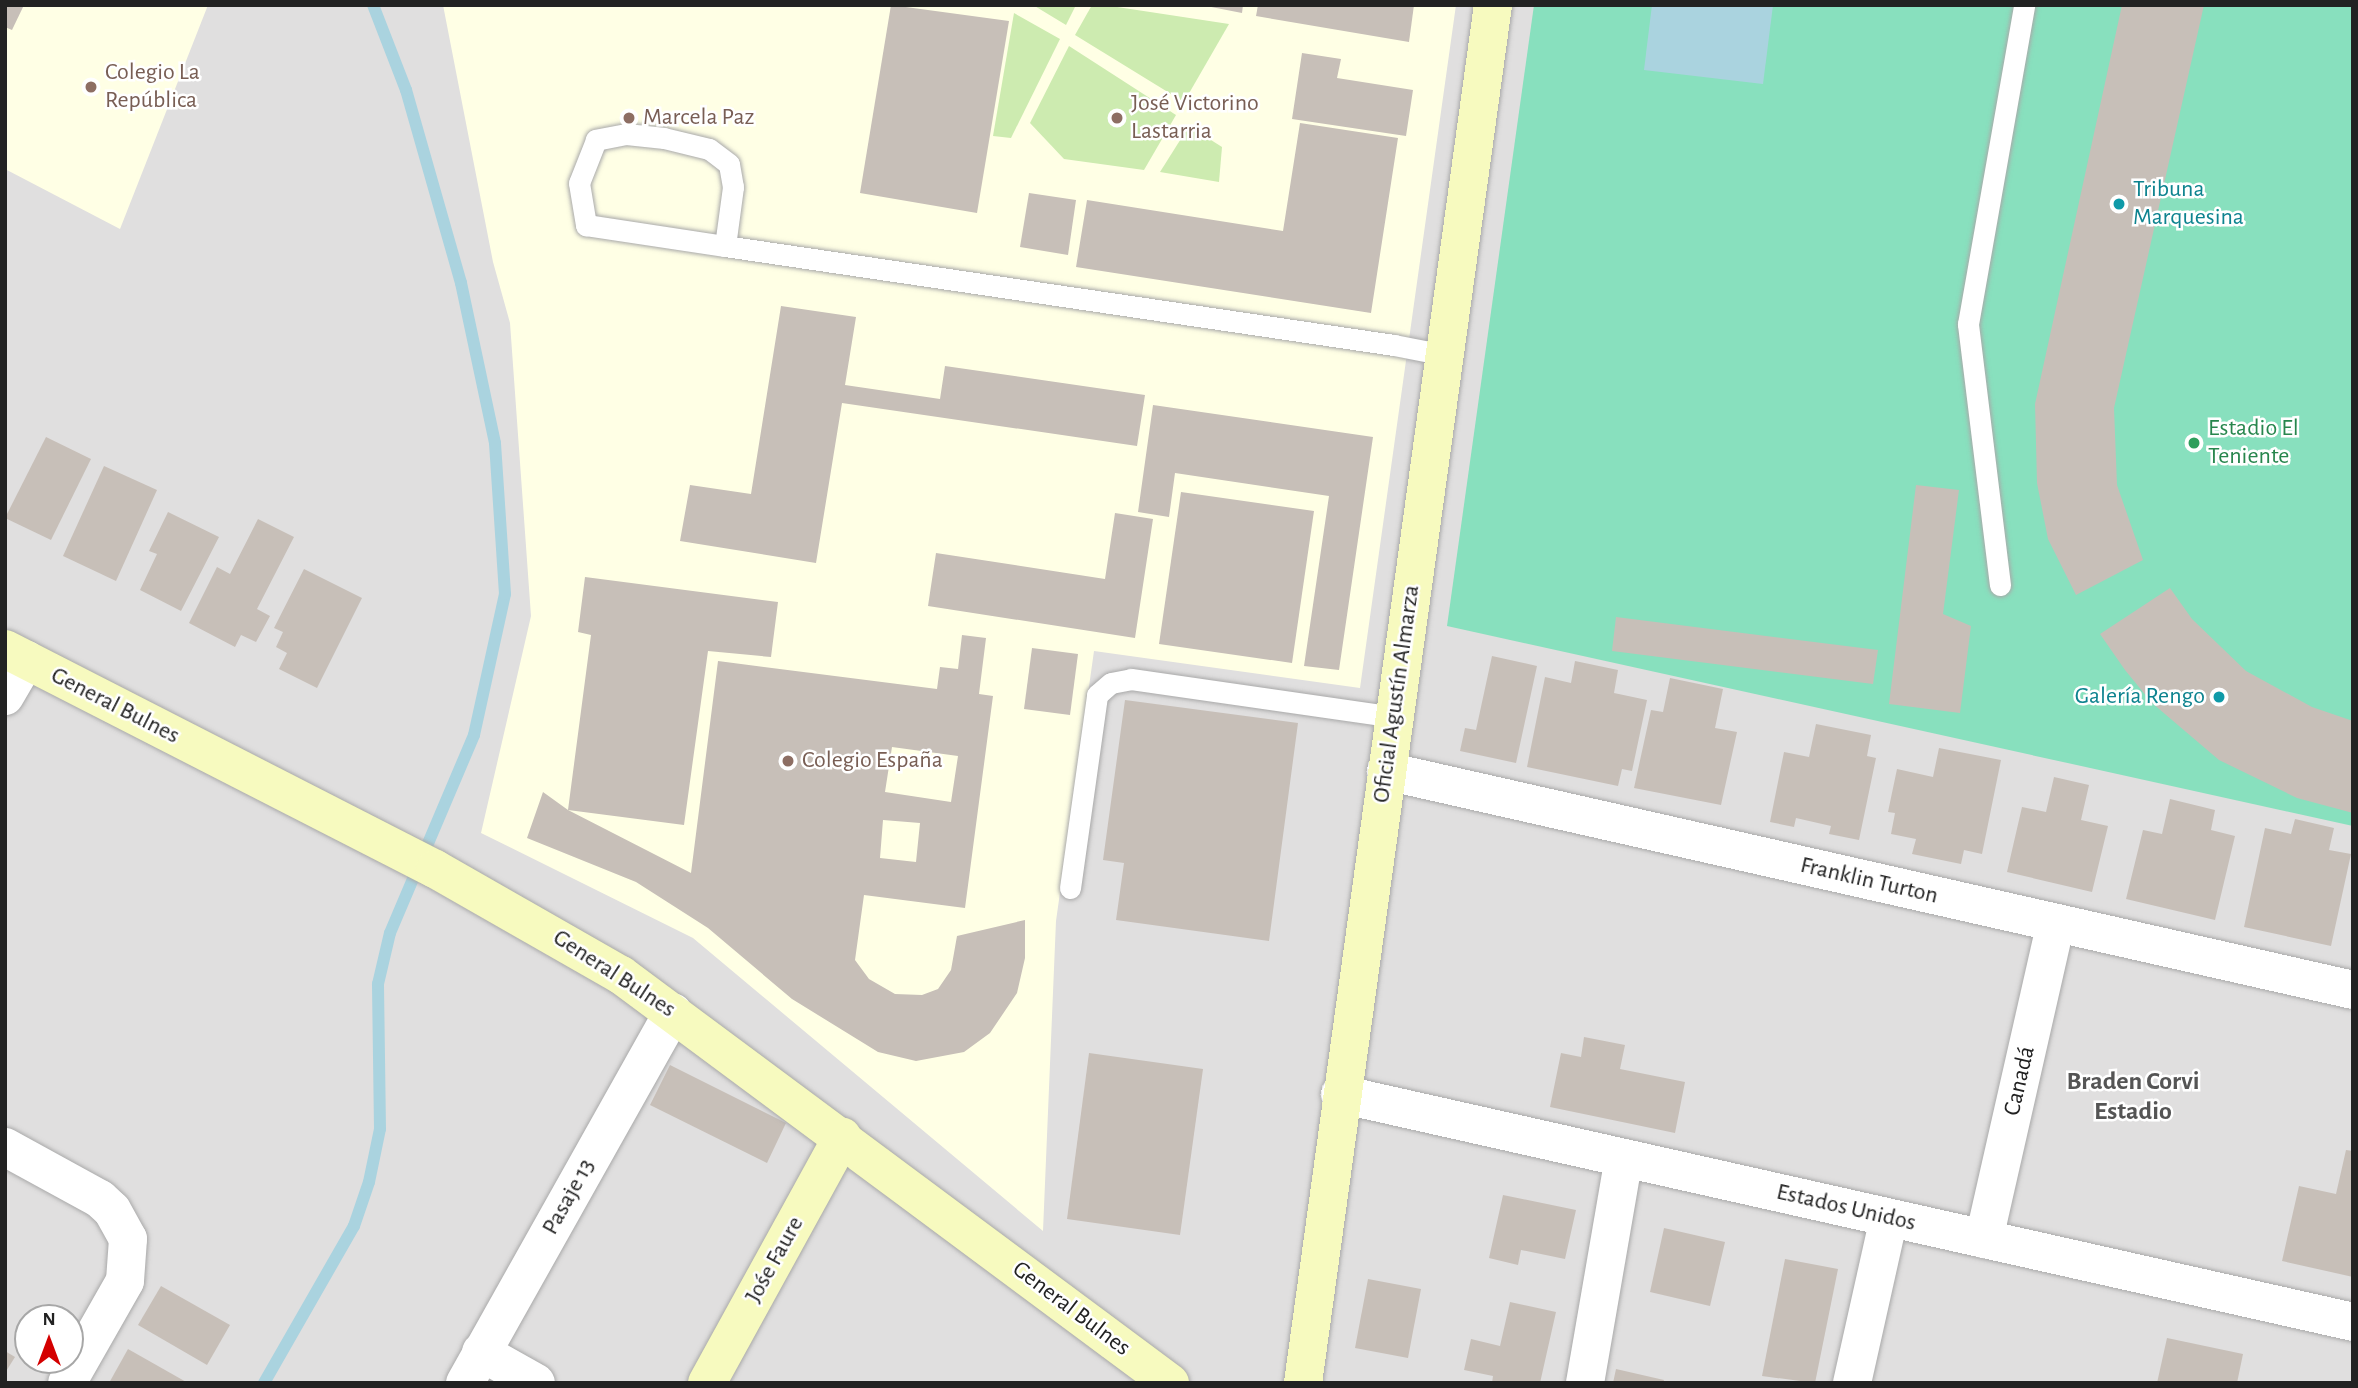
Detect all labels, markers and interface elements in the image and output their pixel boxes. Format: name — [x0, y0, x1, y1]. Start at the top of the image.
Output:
place label: Colegio La República — [105, 59, 200, 115]
marker: Colegio La República — [83, 79, 99, 95]
place label: José Victorino Lastarria — [1131, 90, 1259, 146]
place label: Marcela Paz — [643, 104, 754, 132]
marker: Marcela Paz — [621, 110, 637, 126]
marker: José Victorino Lastarria — [1109, 110, 1125, 126]
place label: Tribuna Marquesina — [2133, 176, 2244, 232]
marker: Tribuna Marquesina — [2111, 196, 2127, 212]
place label: Estadio El Teniente — [2208, 415, 2299, 471]
marker: Estadio El Teniente — [2186, 435, 2202, 451]
street label: Oficial Agustín Almarza — [1367, 583, 1427, 805]
street label: General Bulnes — [46, 661, 184, 751]
place label: Galería Rengo — [2075, 683, 2205, 711]
marker: Galería Rengo — [2211, 689, 2227, 705]
place label: Colegio España — [802, 747, 943, 775]
marker: Colegio España — [780, 753, 796, 769]
street label: Franklin Turton — [1797, 851, 1941, 911]
street label: General Bulnes — [547, 924, 681, 1024]
street label: Canadá — [1998, 1044, 2042, 1118]
district label: Braden Corvi Estadio — [2066, 1066, 2200, 1128]
street label: Pasaje 13 — [536, 1154, 602, 1240]
street label: Estados Unidos — [1774, 1178, 1918, 1238]
street label: Jośe Faure — [740, 1212, 810, 1308]
street label: General Bulnes — [1006, 1255, 1136, 1363]
north arrow — [14, 1304, 84, 1374]
text: N — [42, 1310, 56, 1329]

